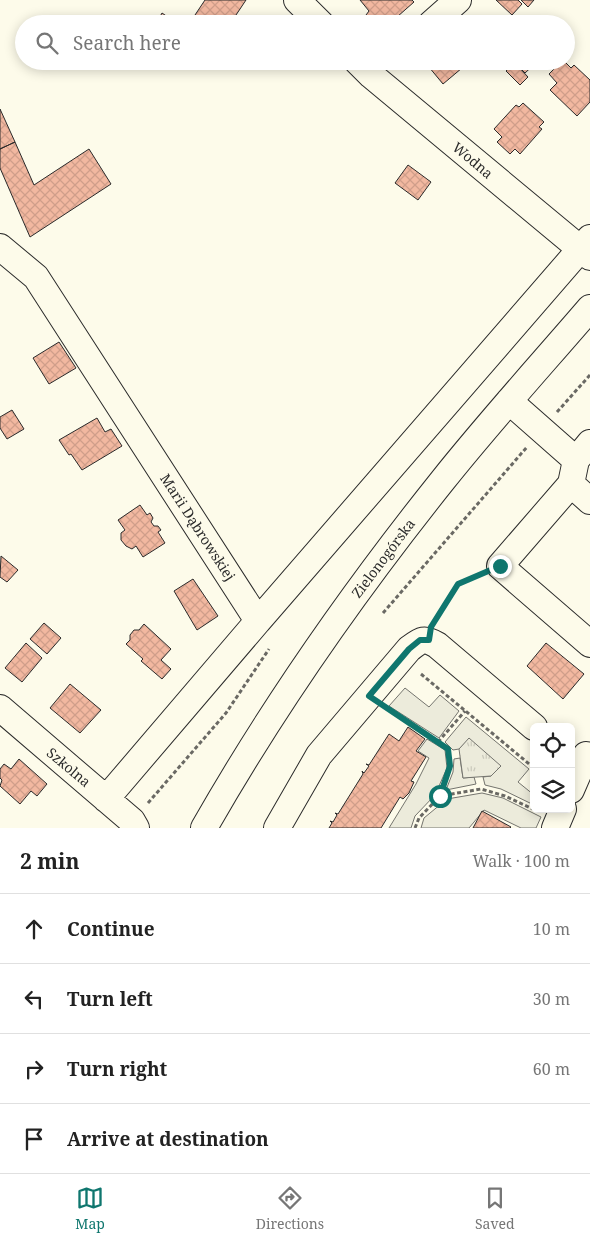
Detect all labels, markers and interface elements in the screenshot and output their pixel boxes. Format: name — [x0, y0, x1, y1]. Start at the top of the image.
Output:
search box — [15, 15, 575, 70]
icon: search — [33, 29, 61, 57]
text: Search here — [73, 30, 181, 56]
street label: Wodna — [449, 137, 497, 183]
street label: Marii Dąbrowskiej — [156, 470, 240, 584]
street label: Zielonogórska — [347, 515, 419, 601]
route end — [489, 555, 512, 578]
map controls — [530, 723, 575, 813]
button: locate — [530, 723, 575, 768]
street label: Szkolna — [43, 743, 95, 791]
button: layers — [530, 768, 575, 813]
route start — [429, 785, 452, 808]
text: 2 min — [20, 847, 79, 875]
text: Walk · 100 m — [473, 850, 570, 872]
icon: ahead — [20, 915, 48, 943]
text: Continue — [67, 916, 155, 942]
text: 10 m — [533, 918, 570, 940]
icon: left — [20, 985, 48, 1013]
text: Turn left — [67, 986, 153, 1012]
text: 30 m — [533, 988, 570, 1010]
icon: right — [20, 1055, 48, 1083]
text: Turn right — [67, 1056, 167, 1082]
text: 60 m — [533, 1058, 570, 1080]
icon: arrive — [20, 1125, 48, 1153]
text: Arrive at destination — [67, 1126, 269, 1152]
tab: Map — [75, 1184, 105, 1233]
tab: Directions — [256, 1184, 324, 1233]
tab: Saved — [475, 1184, 515, 1233]

